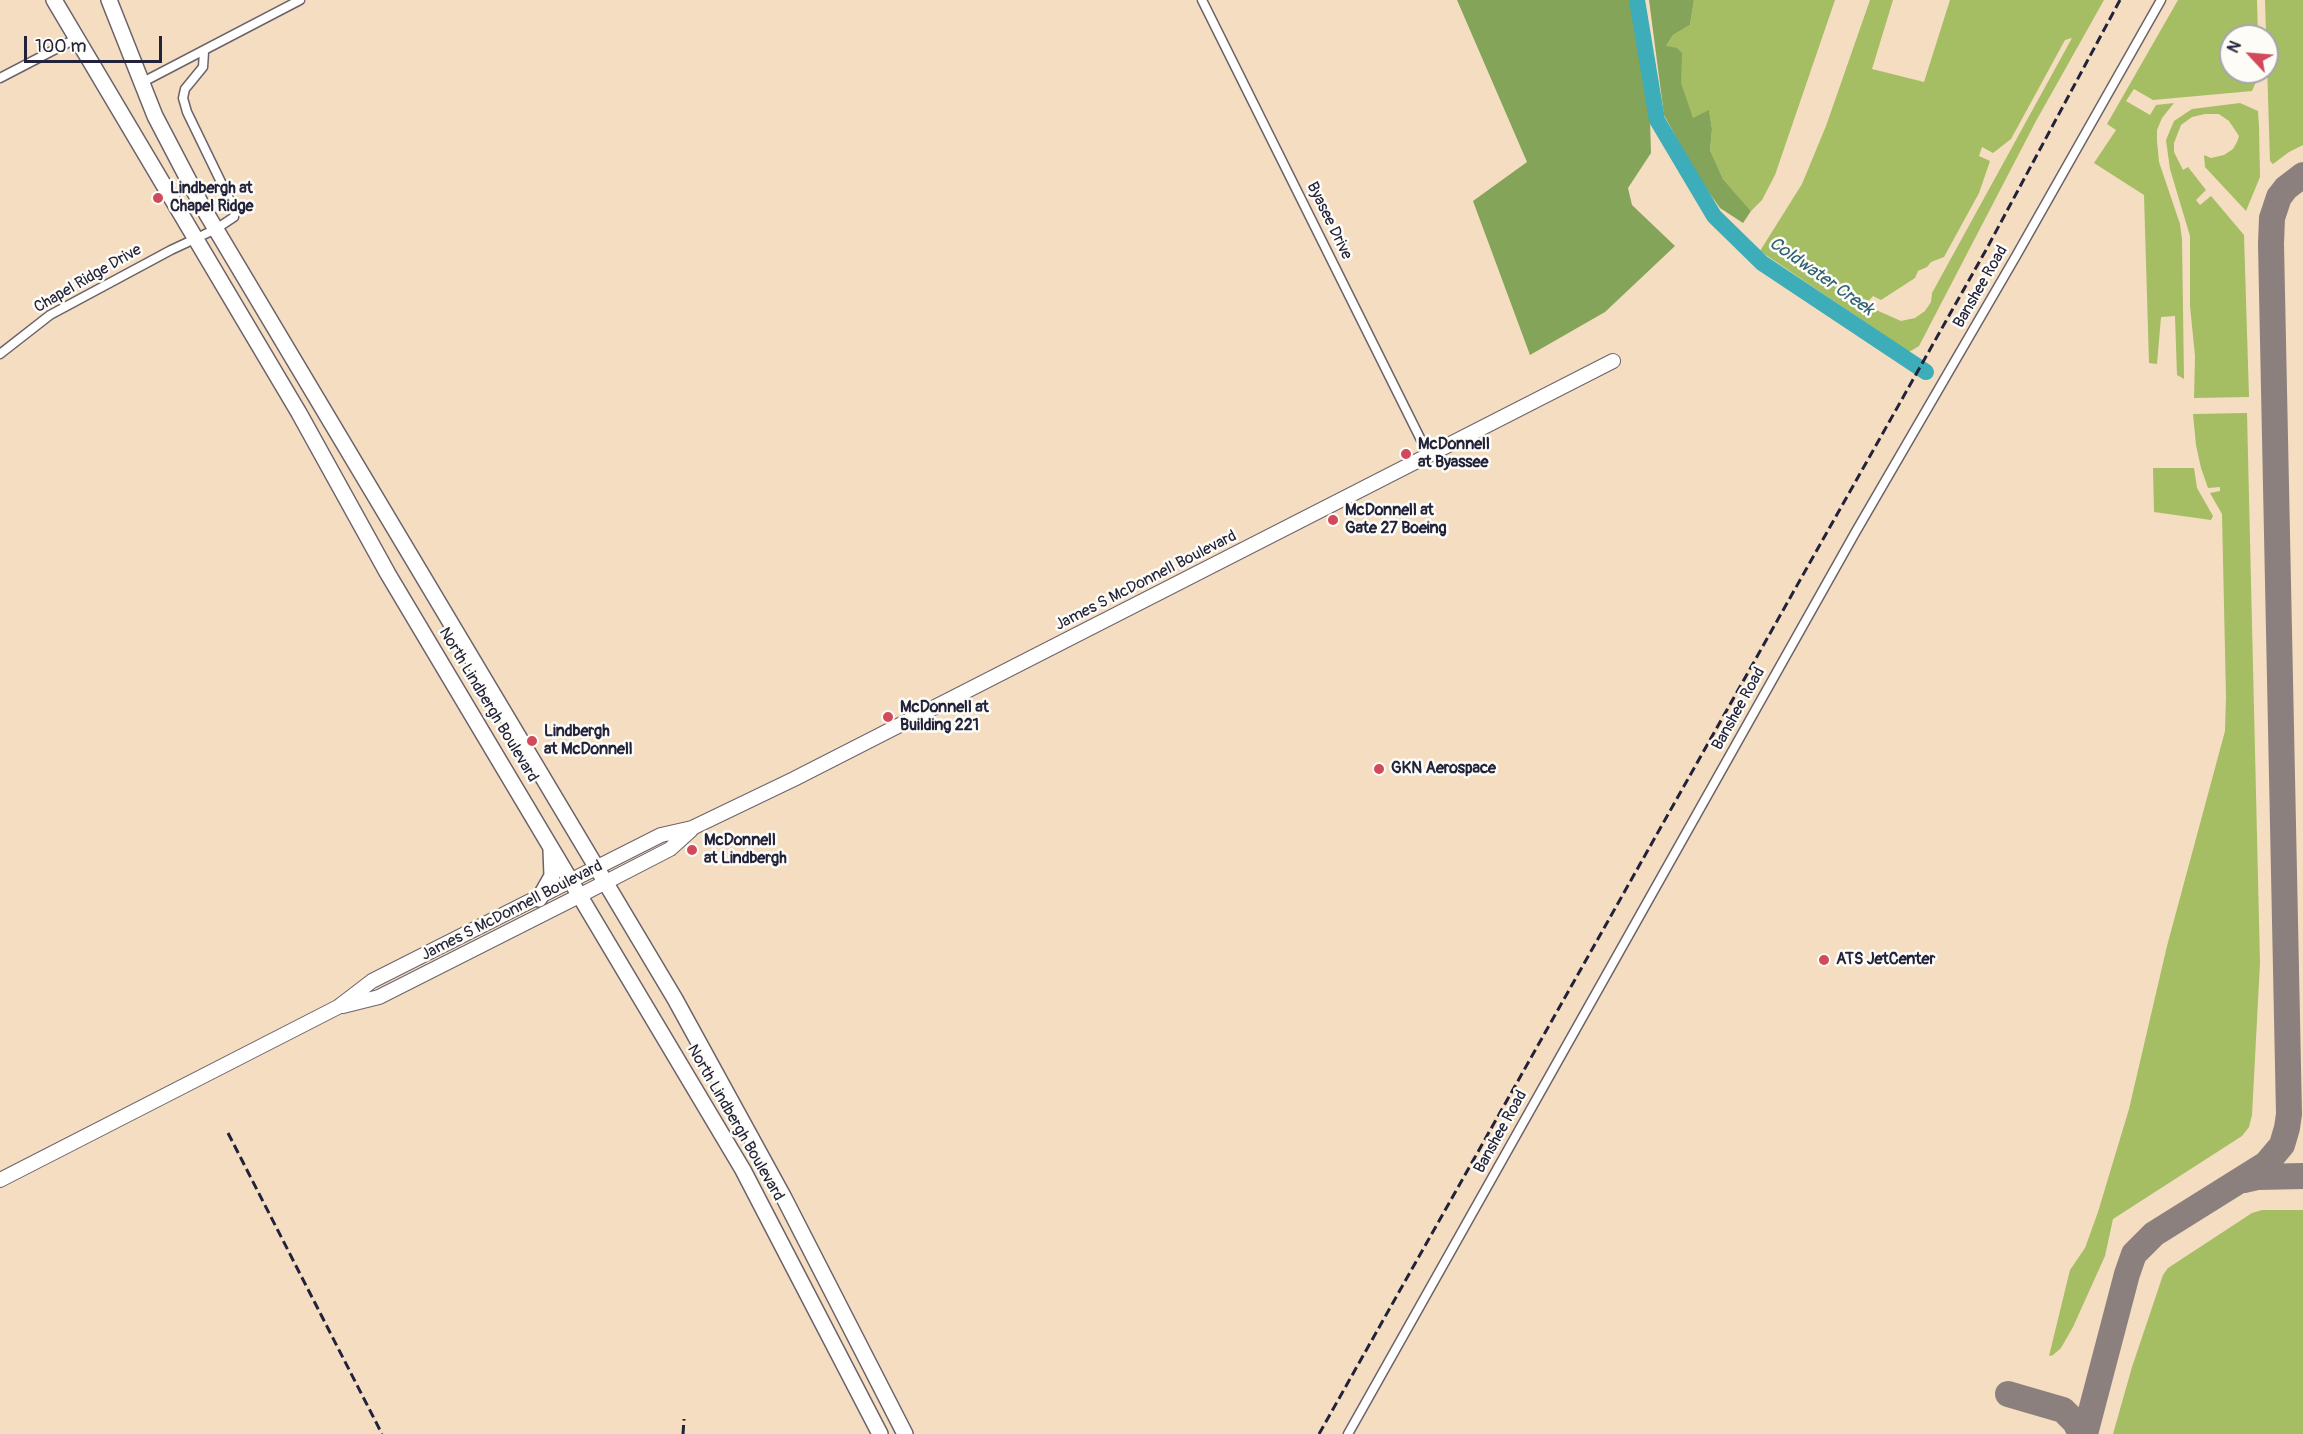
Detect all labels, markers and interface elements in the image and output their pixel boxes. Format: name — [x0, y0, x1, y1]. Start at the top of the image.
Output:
scale bar — [27, 24, 165, 62]
north arrow — [2219, 24, 2279, 84]
text: 100 m — [35, 35, 87, 58]
text: N — [2223, 38, 2246, 56]
place label: Lindbergh at Chapel Ridge — [170, 179, 253, 217]
street label: Byasee Drive — [1302, 179, 1356, 263]
marker: Lindbergh at Chapel Ridge — [151, 191, 165, 205]
water label: Coldwater Creek — [1765, 233, 1877, 321]
street label: Chapel Ridge Drive — [31, 240, 145, 318]
street label: Banshee Road — [1950, 242, 2012, 332]
place label: McDonnell at Byassee — [1418, 435, 1490, 473]
marker: McDonnell at Byassee — [1399, 447, 1413, 461]
place label: McDonnell at Gate 27 Boeing — [1345, 501, 1447, 539]
marker: McDonnell at Gate 27 Boeing — [1326, 513, 1340, 527]
street label: James S McDonnell Boulevard — [1052, 527, 1240, 635]
street label: North Lindbergh Boulevard — [434, 624, 542, 786]
street label: Banshee Road — [1708, 664, 1770, 754]
place label: McDonnell at Building 221 — [900, 698, 989, 736]
marker: McDonnell at Building 221 — [881, 710, 895, 724]
place label: Lindbergh at McDonnell — [544, 722, 633, 760]
marker: Lindbergh at McDonnell — [525, 734, 539, 748]
place label: GKN Aerospace — [1391, 759, 1496, 779]
marker: GKN Aerospace — [1372, 762, 1386, 776]
place label: McDonnell at Lindbergh — [704, 831, 787, 869]
marker: McDonnell at Lindbergh — [685, 843, 699, 857]
street label: James S McDonnell Boulevard — [418, 857, 606, 965]
place label: ATS JetCenter — [1836, 950, 1935, 970]
marker: ATS JetCenter — [1817, 953, 1831, 967]
street label: North Lindbergh Boulevard — [682, 1042, 788, 1204]
street label: Banshee Road — [1470, 1087, 1532, 1177]

